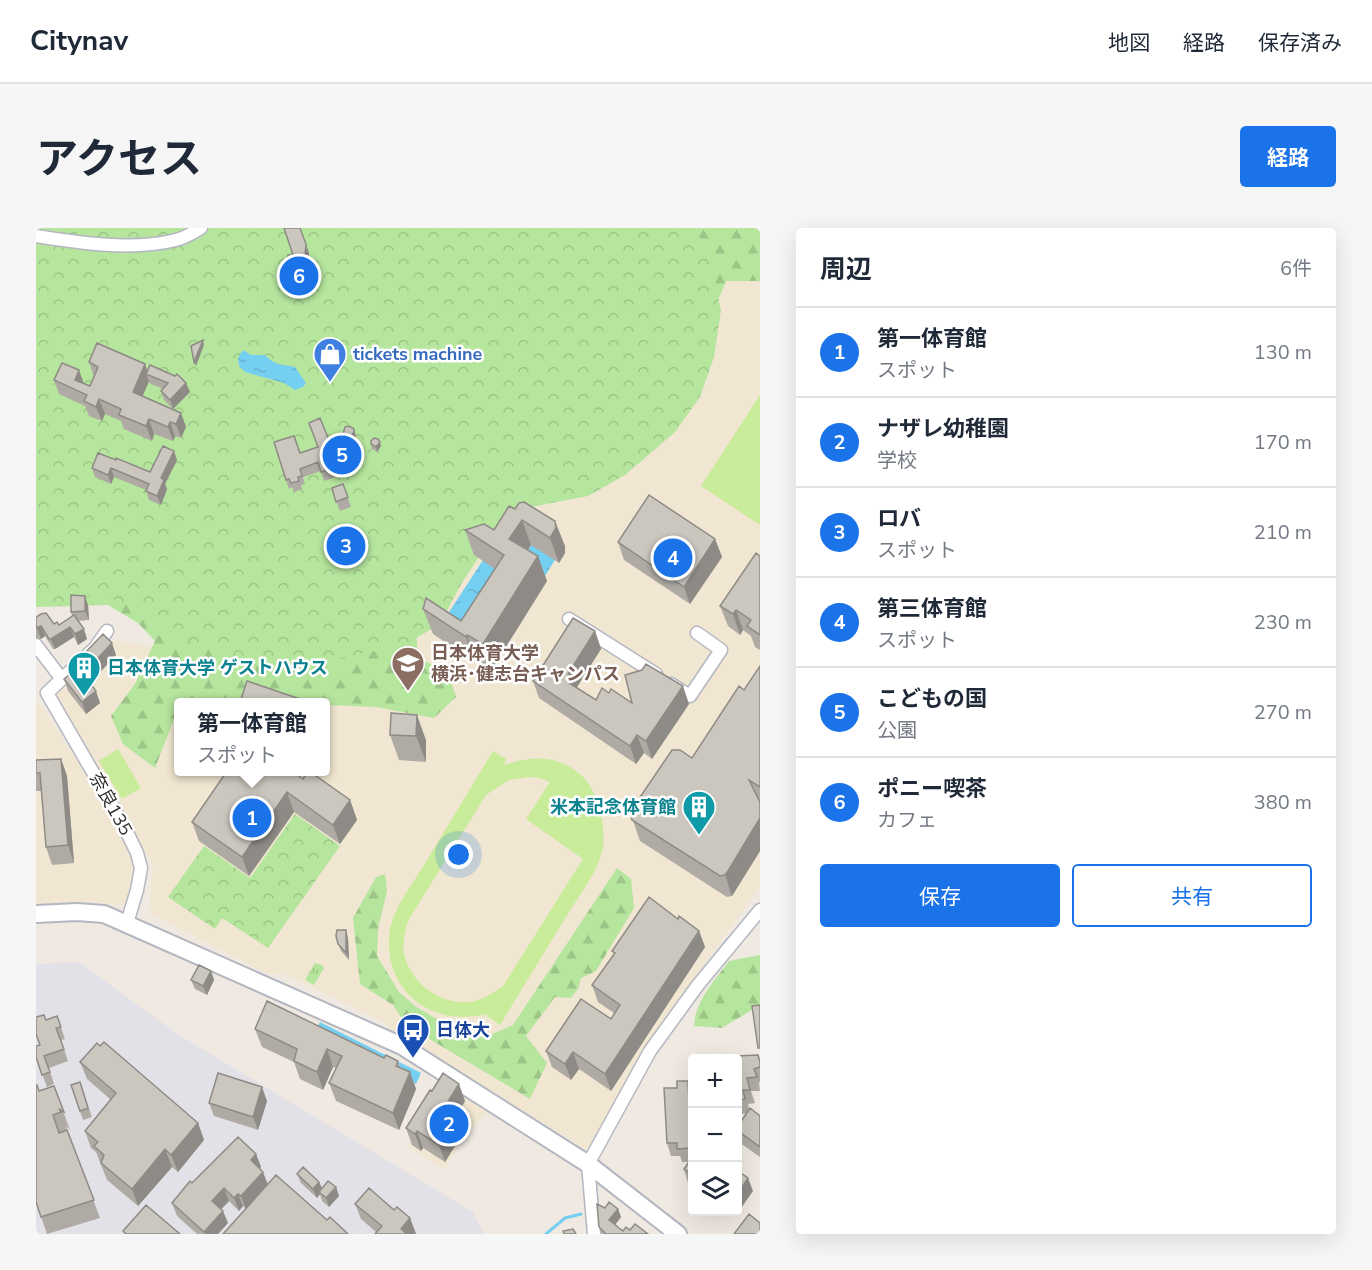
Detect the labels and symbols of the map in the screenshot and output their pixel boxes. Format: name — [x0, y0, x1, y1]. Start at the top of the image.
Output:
pin: 6 — [280, 254, 318, 298]
shop icon: tickets machine — [312, 336, 348, 383]
place label: tickets machine — [353, 342, 483, 366]
pin: 5 — [322, 432, 362, 478]
pin: 3 — [326, 524, 366, 568]
pin: 4 — [654, 536, 692, 580]
place label: 日本体育大学 横浜･健志台キャンパス — [431, 641, 620, 686]
school or university icon: 日本体育大学 横浜･健志台キャンパス — [390, 645, 426, 692]
building icon: 日本体育大学 ゲストハウス — [66, 650, 102, 697]
place label: 日本体育大学 ゲストハウス — [107, 656, 328, 680]
street label: 奈良135 — [84, 768, 138, 840]
building icon: 米本記念体育館 — [681, 789, 717, 836]
place label: 米本記念体育館 — [550, 795, 676, 819]
pin: 1 — [232, 796, 272, 840]
your location — [444, 840, 473, 869]
bus stop icon: 日体大 — [395, 1012, 431, 1059]
place label: 日体大 — [436, 1018, 490, 1042]
pin: 2 — [430, 1102, 468, 1146]

